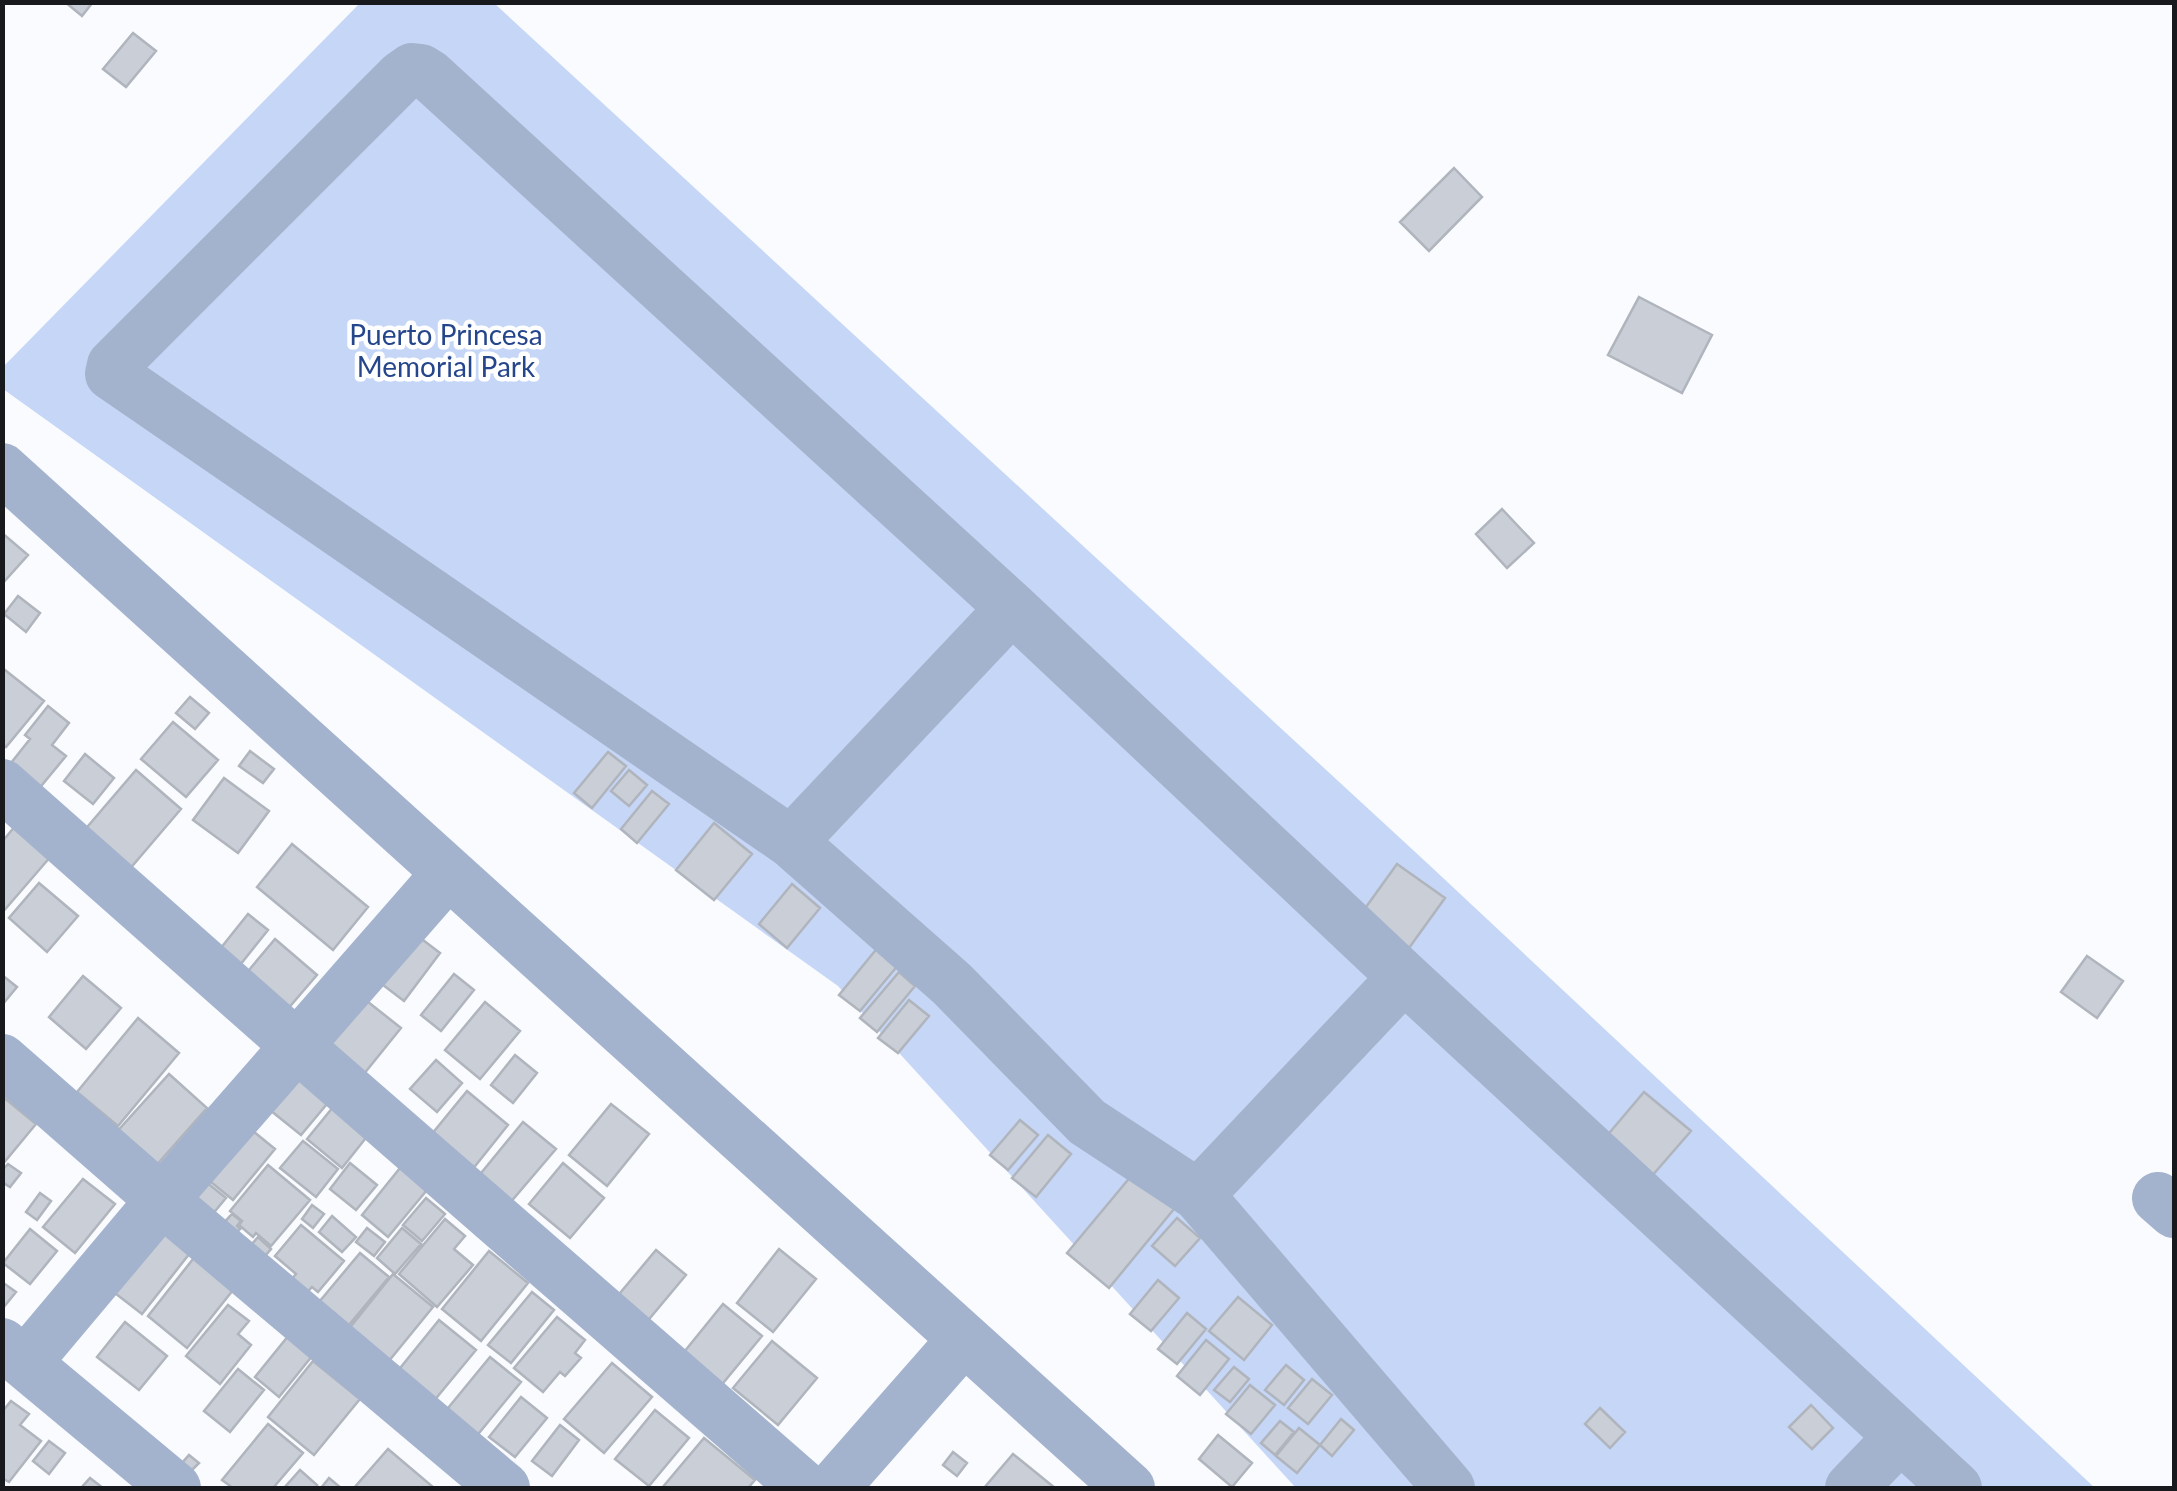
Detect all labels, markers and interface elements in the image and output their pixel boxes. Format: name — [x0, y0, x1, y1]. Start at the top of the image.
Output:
park label: Puerto Princesa Memorial Park — [349, 317, 543, 383]

